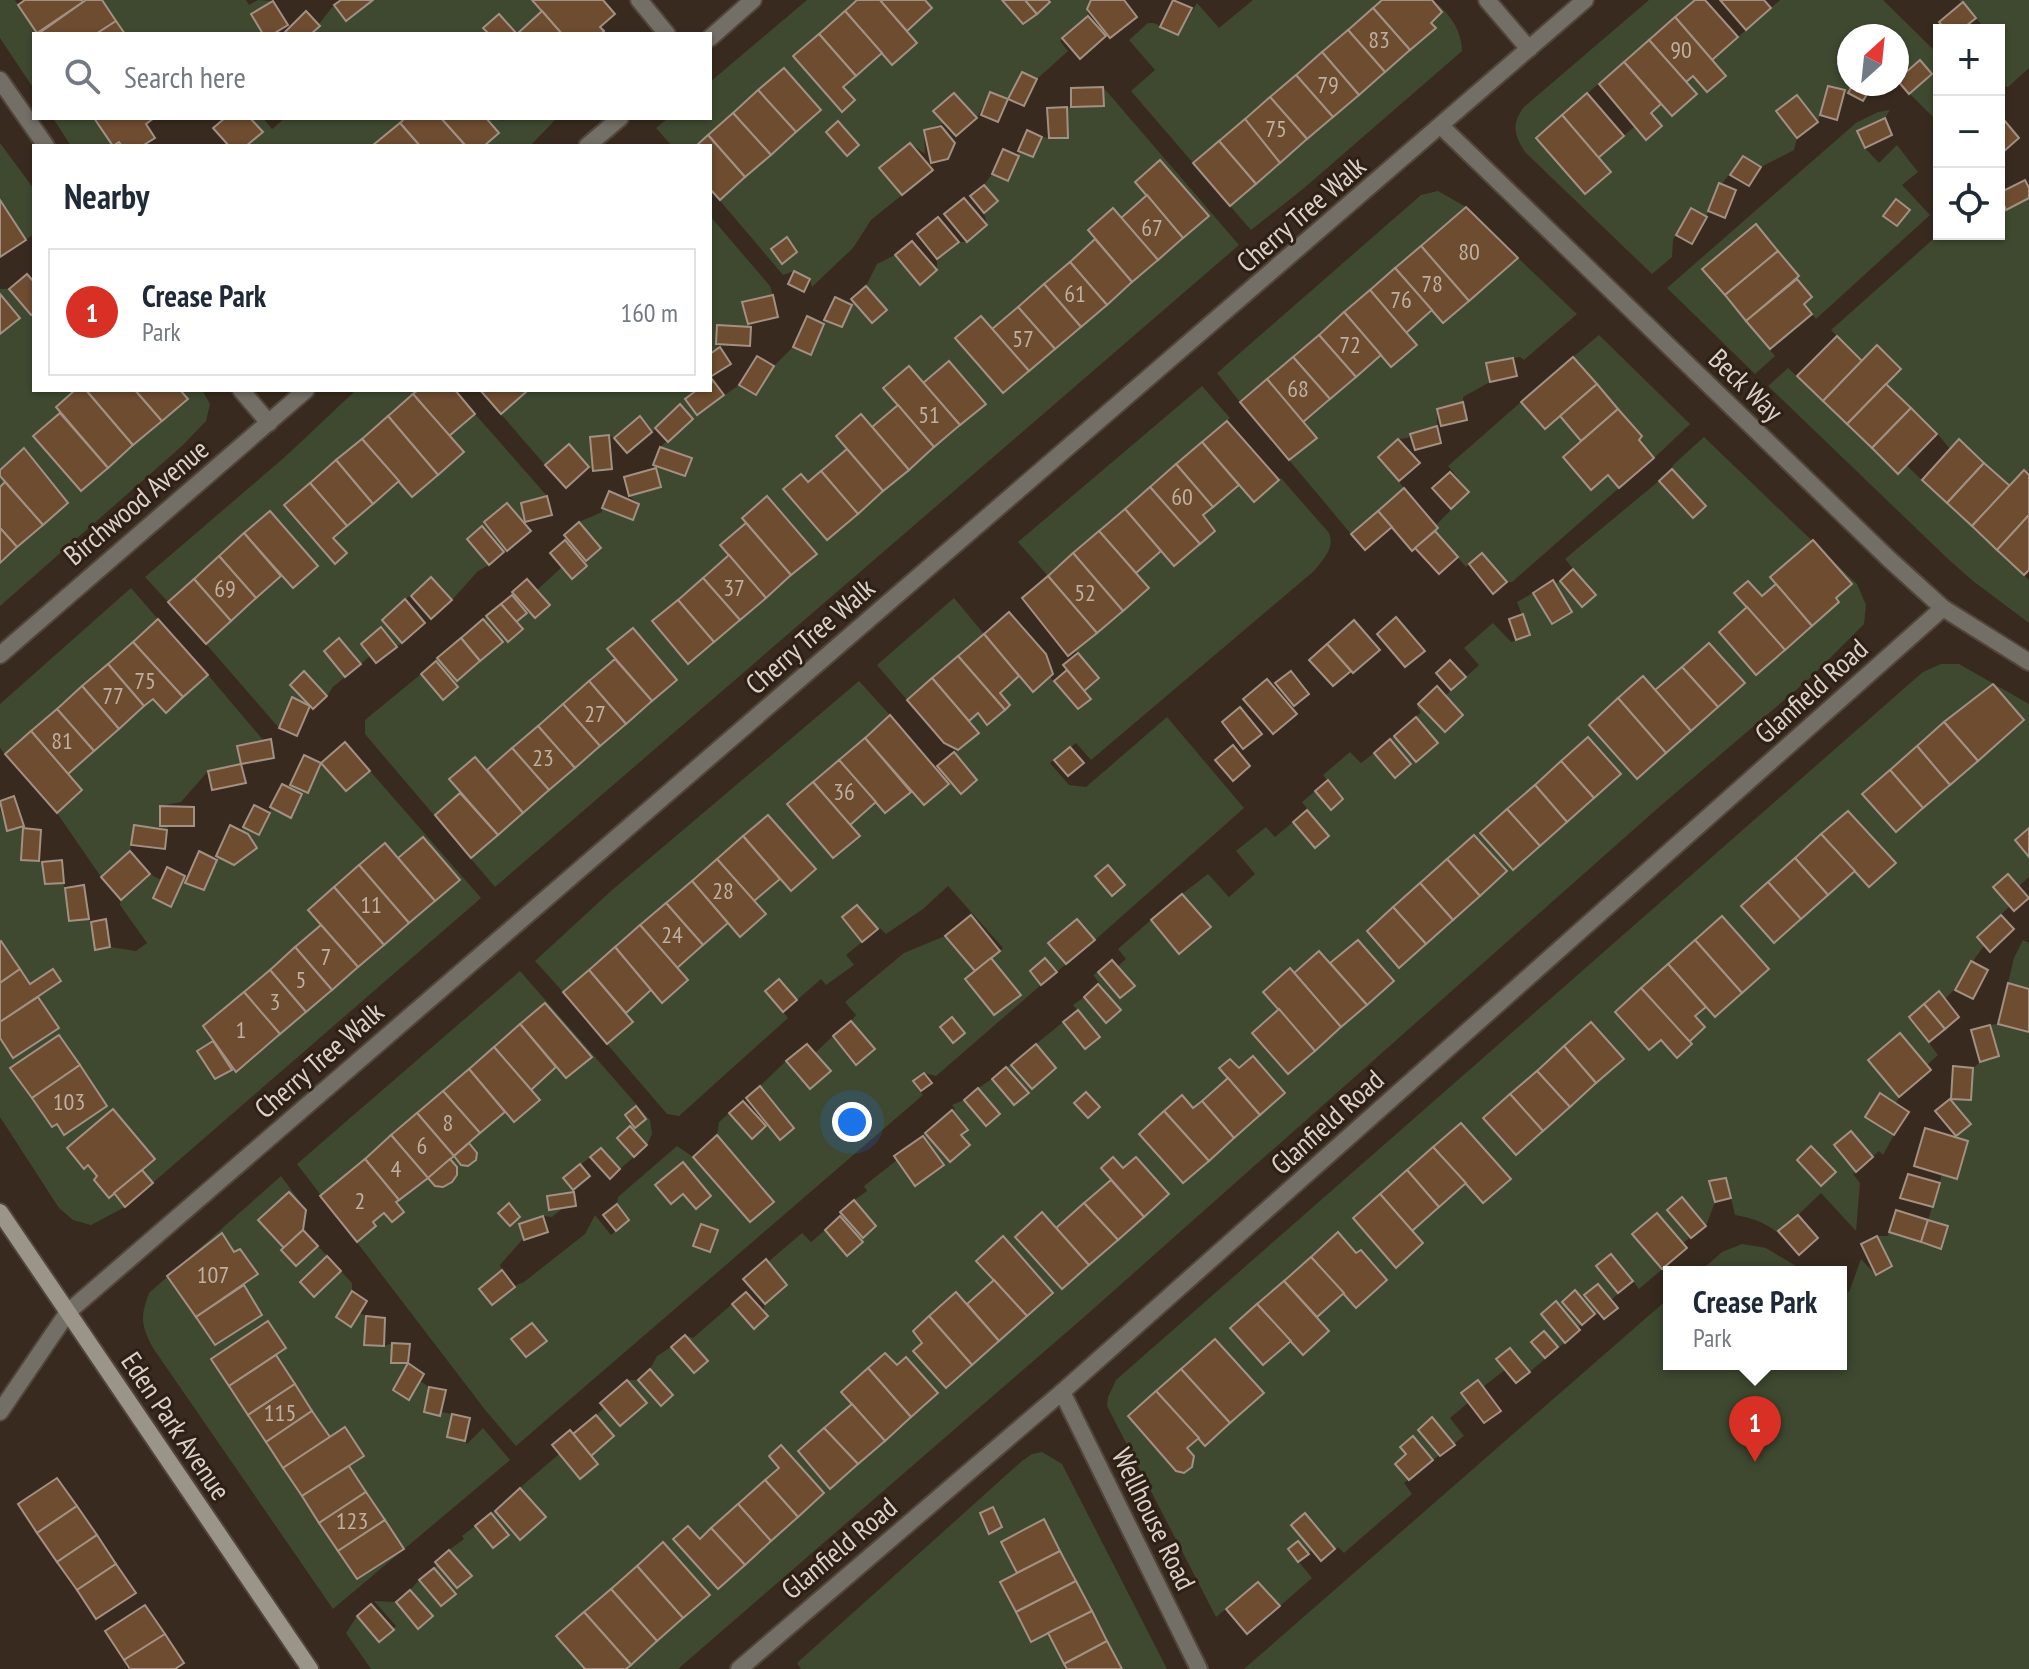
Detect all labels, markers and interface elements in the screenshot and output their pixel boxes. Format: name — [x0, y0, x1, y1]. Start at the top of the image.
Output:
house number: 83 — [1368, 24, 1390, 55]
north arrow — [1837, 24, 1909, 96]
map controls — [1933, 24, 2005, 240]
button: + — [1933, 24, 2005, 96]
search box — [32, 32, 712, 120]
house number: 90 — [1670, 34, 1692, 65]
icon: search — [60, 54, 104, 98]
text: Search here — [124, 57, 246, 96]
house number: 79 — [1317, 69, 1339, 100]
button: − — [1933, 96, 2005, 168]
house number: 75 — [1265, 113, 1287, 144]
street label: Cherry Tree Walk — [1228, 147, 1373, 280]
button: locate — [1933, 168, 2005, 240]
text: Nearby — [64, 174, 149, 218]
house number: 67 — [1141, 212, 1163, 243]
house number: 80 — [1458, 236, 1480, 267]
house number: 78 — [1421, 268, 1443, 299]
text: Crease Park — [142, 276, 266, 315]
house number: 61 — [1064, 278, 1086, 309]
house number: 76 — [1390, 284, 1412, 315]
text: 1 — [86, 296, 98, 329]
text: 160 m — [620, 296, 678, 329]
text: Park — [142, 315, 181, 348]
house number: 57 — [1012, 323, 1034, 354]
house number: 72 — [1339, 329, 1361, 360]
street label: Beck Way — [1701, 340, 1792, 429]
house number: 68 — [1287, 373, 1309, 404]
house number: 51 — [918, 399, 940, 430]
street label: Birchwood Avenue — [56, 430, 216, 573]
house number: 60 — [1171, 481, 1193, 512]
street label: Cherry Tree Walk — [737, 569, 882, 702]
house number: 37 — [723, 572, 745, 603]
house number: 69 — [214, 573, 236, 604]
house number: 52 — [1074, 577, 1096, 608]
street label: Glanfield Road — [1746, 630, 1875, 751]
house number: 75 — [134, 665, 156, 696]
house number: 77 — [102, 680, 124, 711]
house number: 27 — [584, 698, 606, 729]
house number: 81 — [51, 725, 73, 756]
house number: 23 — [532, 742, 554, 773]
house number: 36 — [833, 776, 855, 807]
house number: 28 — [712, 875, 734, 906]
house number: 11 — [360, 889, 382, 920]
house number: 24 — [661, 919, 683, 950]
house number: 7 — [321, 941, 331, 972]
house number: 5 — [296, 964, 306, 995]
house number: 3 — [270, 986, 280, 1017]
street label: Cherry Tree Walk — [246, 993, 391, 1126]
house number: 1 — [236, 1014, 246, 1045]
street label: Glanfield Road — [1262, 1061, 1391, 1182]
house number: 103 — [53, 1086, 85, 1117]
your location — [832, 1102, 872, 1142]
house number: 8 — [443, 1107, 453, 1138]
house number: 6 — [417, 1130, 427, 1161]
house number: 4 — [391, 1153, 402, 1184]
house number: 2 — [355, 1185, 365, 1216]
house number: 107 — [197, 1259, 229, 1290]
popup — [1663, 1266, 1847, 1370]
text: Crease Park — [1693, 1282, 1817, 1321]
text: Park — [1693, 1321, 1732, 1354]
street label: Eden Park Avenue — [113, 1345, 240, 1507]
pin: 1 — [1729, 1396, 1781, 1462]
house number: 115 — [264, 1397, 296, 1428]
street label: Wellhouse Road — [1104, 1442, 1205, 1596]
street label: Glanfield Road — [773, 1488, 904, 1607]
house number: 123 — [336, 1505, 368, 1536]

